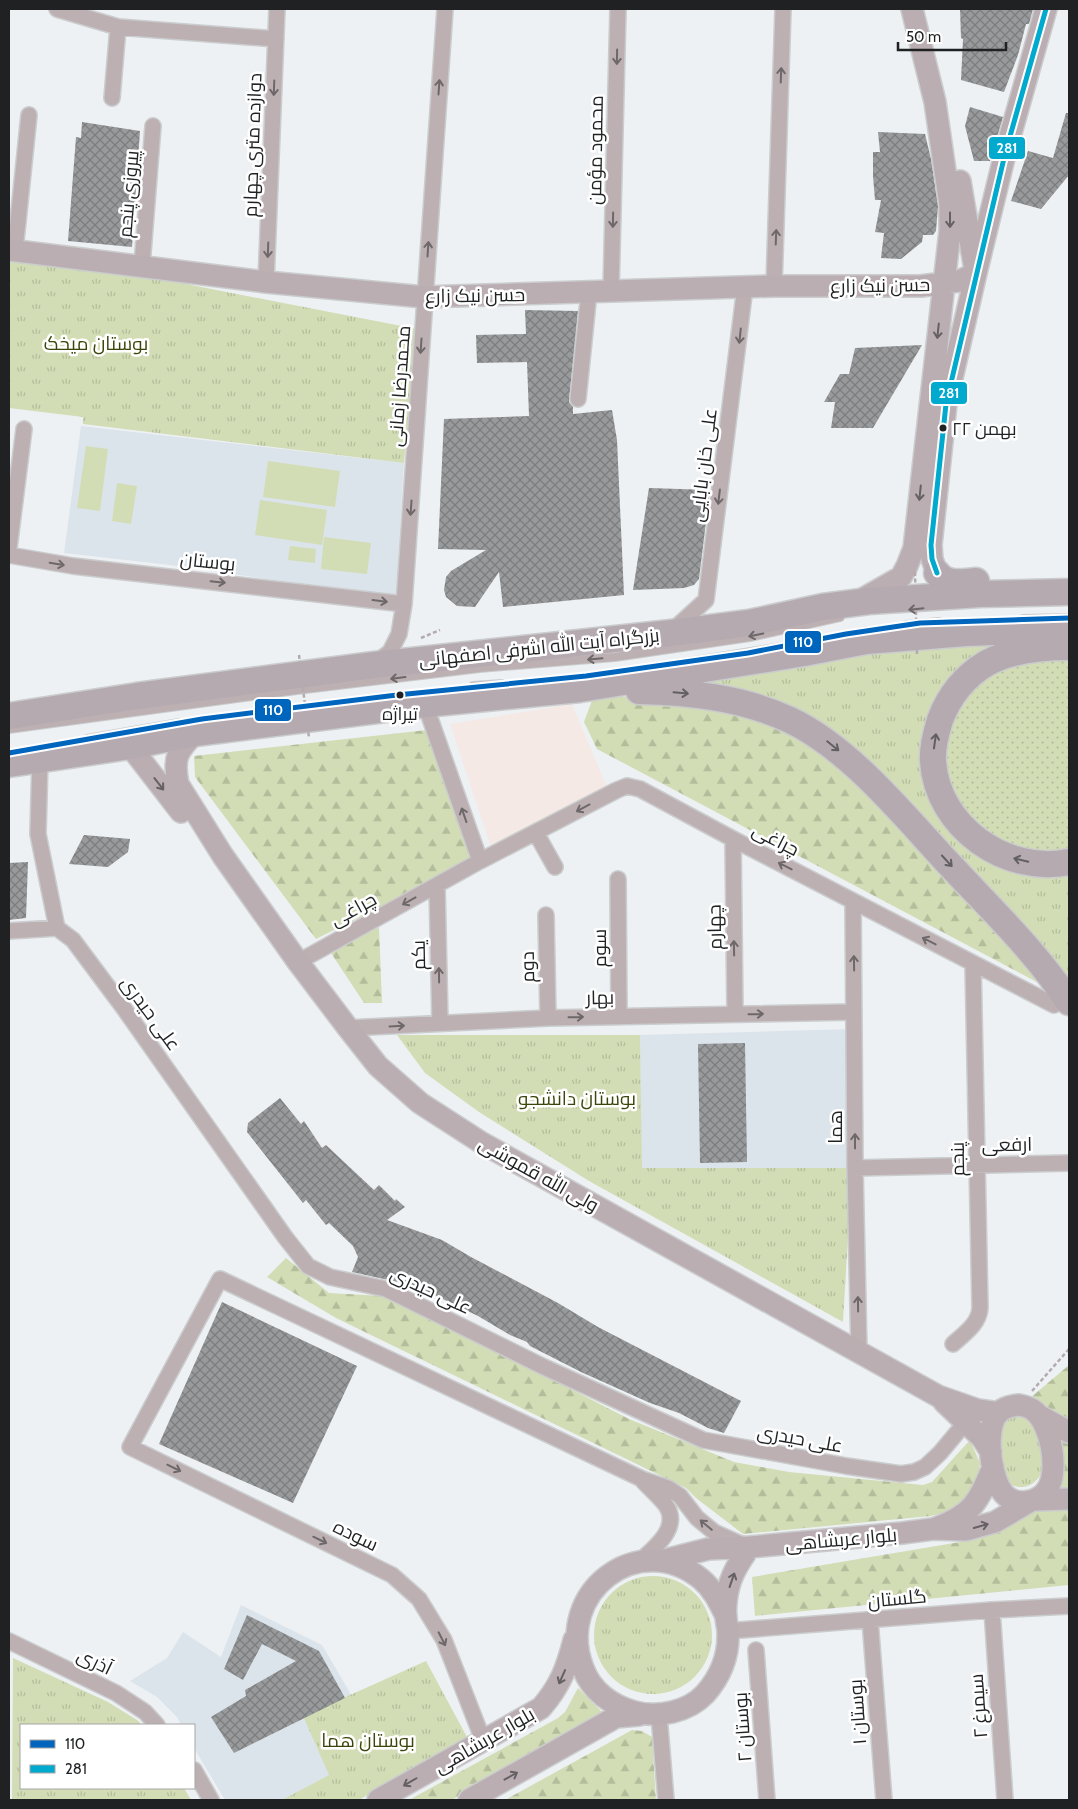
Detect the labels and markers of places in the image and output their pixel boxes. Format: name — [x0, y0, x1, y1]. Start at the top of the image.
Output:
place label: ۲۲ بهمن — [952, 418, 1016, 440]
marker: ۲۲ بهمن — [938, 423, 948, 433]
marker: تیراژه — [395, 690, 405, 700]
place label: تیراژه — [382, 703, 418, 725]

